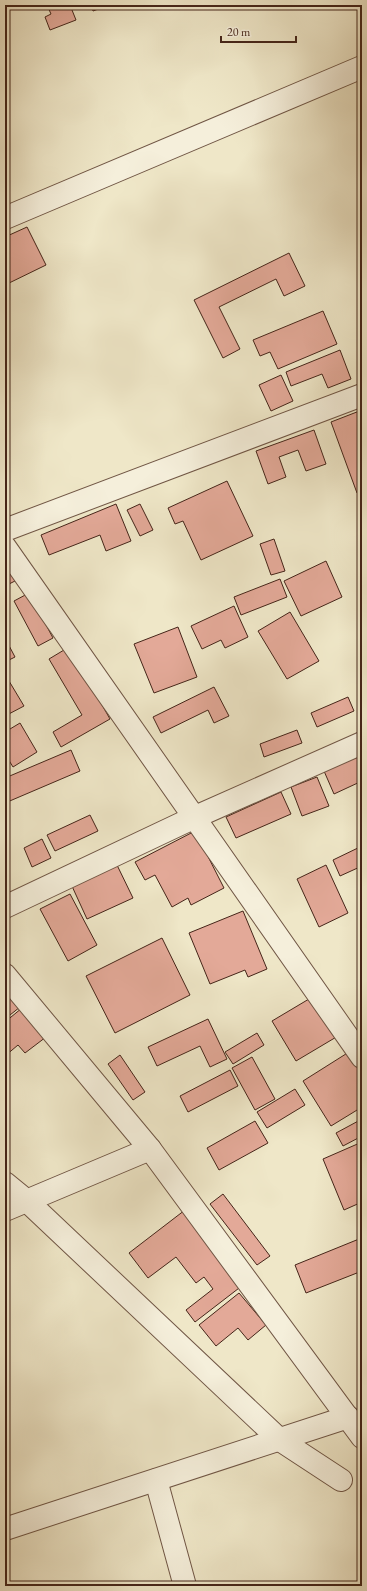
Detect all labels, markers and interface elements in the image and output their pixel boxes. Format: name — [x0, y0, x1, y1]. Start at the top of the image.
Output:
scale bar — [221, 18, 296, 44]
text: 20 m — [227, 24, 251, 40]

